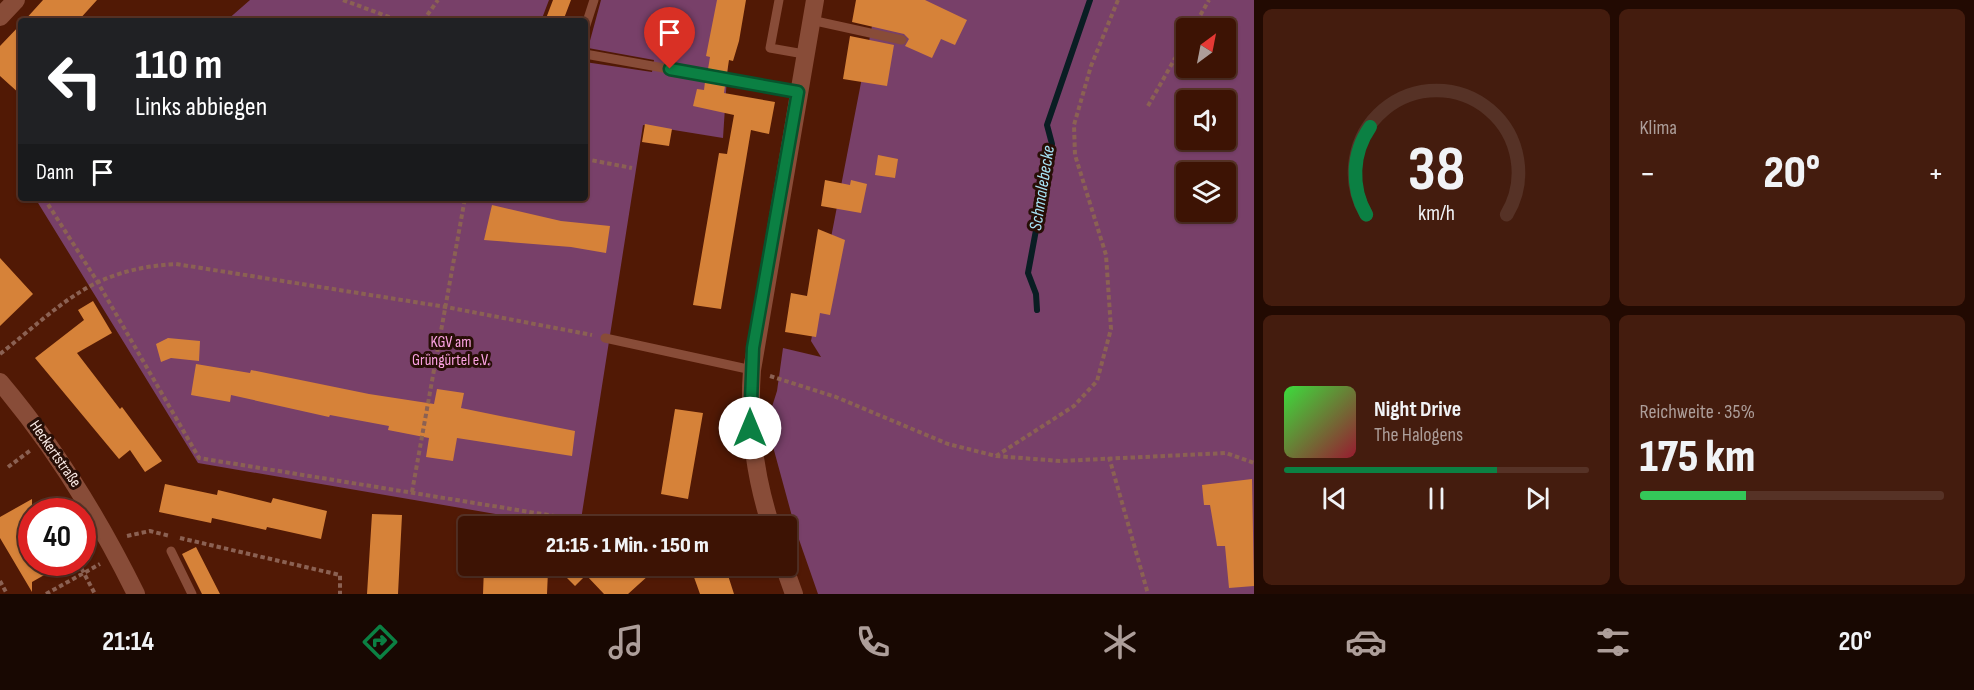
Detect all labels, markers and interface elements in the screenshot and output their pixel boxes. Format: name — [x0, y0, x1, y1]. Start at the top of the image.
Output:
pin — [644, 7, 695, 69]
icon: arrive — [653, 16, 686, 49]
north arrow — [1176, 18, 1236, 78]
map controls — [1176, 18, 1236, 222]
text: 110 m — [135, 40, 222, 91]
icon: left — [36, 42, 114, 120]
button: sound — [1176, 90, 1236, 150]
text: Links abbiegen — [135, 91, 267, 123]
text: Klima — [1640, 116, 1677, 140]
text: 38 — [1408, 133, 1465, 208]
water label: Schmalebecke — [1025, 144, 1059, 232]
text: 20° — [1763, 146, 1820, 201]
text: − — [1640, 154, 1656, 194]
text: + — [1928, 154, 1944, 194]
icon: arrive — [86, 156, 119, 189]
text: Dann — [36, 159, 74, 186]
button: layers — [1176, 162, 1236, 222]
text: km/h — [1418, 201, 1455, 226]
park label: KGV am Grüngürtel e.V. — [412, 333, 490, 370]
position arrow — [718, 396, 782, 460]
text: Night Drive — [1374, 396, 1461, 423]
text: Reichweite · 35% — [1640, 400, 1755, 424]
street label: Heckertstraße — [25, 417, 85, 491]
text: The Halogens — [1374, 423, 1463, 447]
text: 175 km — [1640, 430, 1755, 485]
icon: previous — [1318, 482, 1351, 515]
icon: pause — [1420, 482, 1453, 515]
icon: next — [1521, 482, 1554, 515]
speed limit sign: 40 — [18, 498, 96, 576]
text: 21:15 · 1 Min. · 150 m — [546, 532, 709, 559]
icon: directions — [359, 621, 401, 663]
icon: music — [605, 621, 647, 663]
icon: phone — [852, 621, 894, 663]
icon: climate — [1099, 621, 1141, 663]
icon: car — [1345, 621, 1387, 663]
icon: filters — [1592, 621, 1634, 663]
text: 21:14 — [102, 626, 154, 658]
text: 20° — [1839, 626, 1872, 658]

